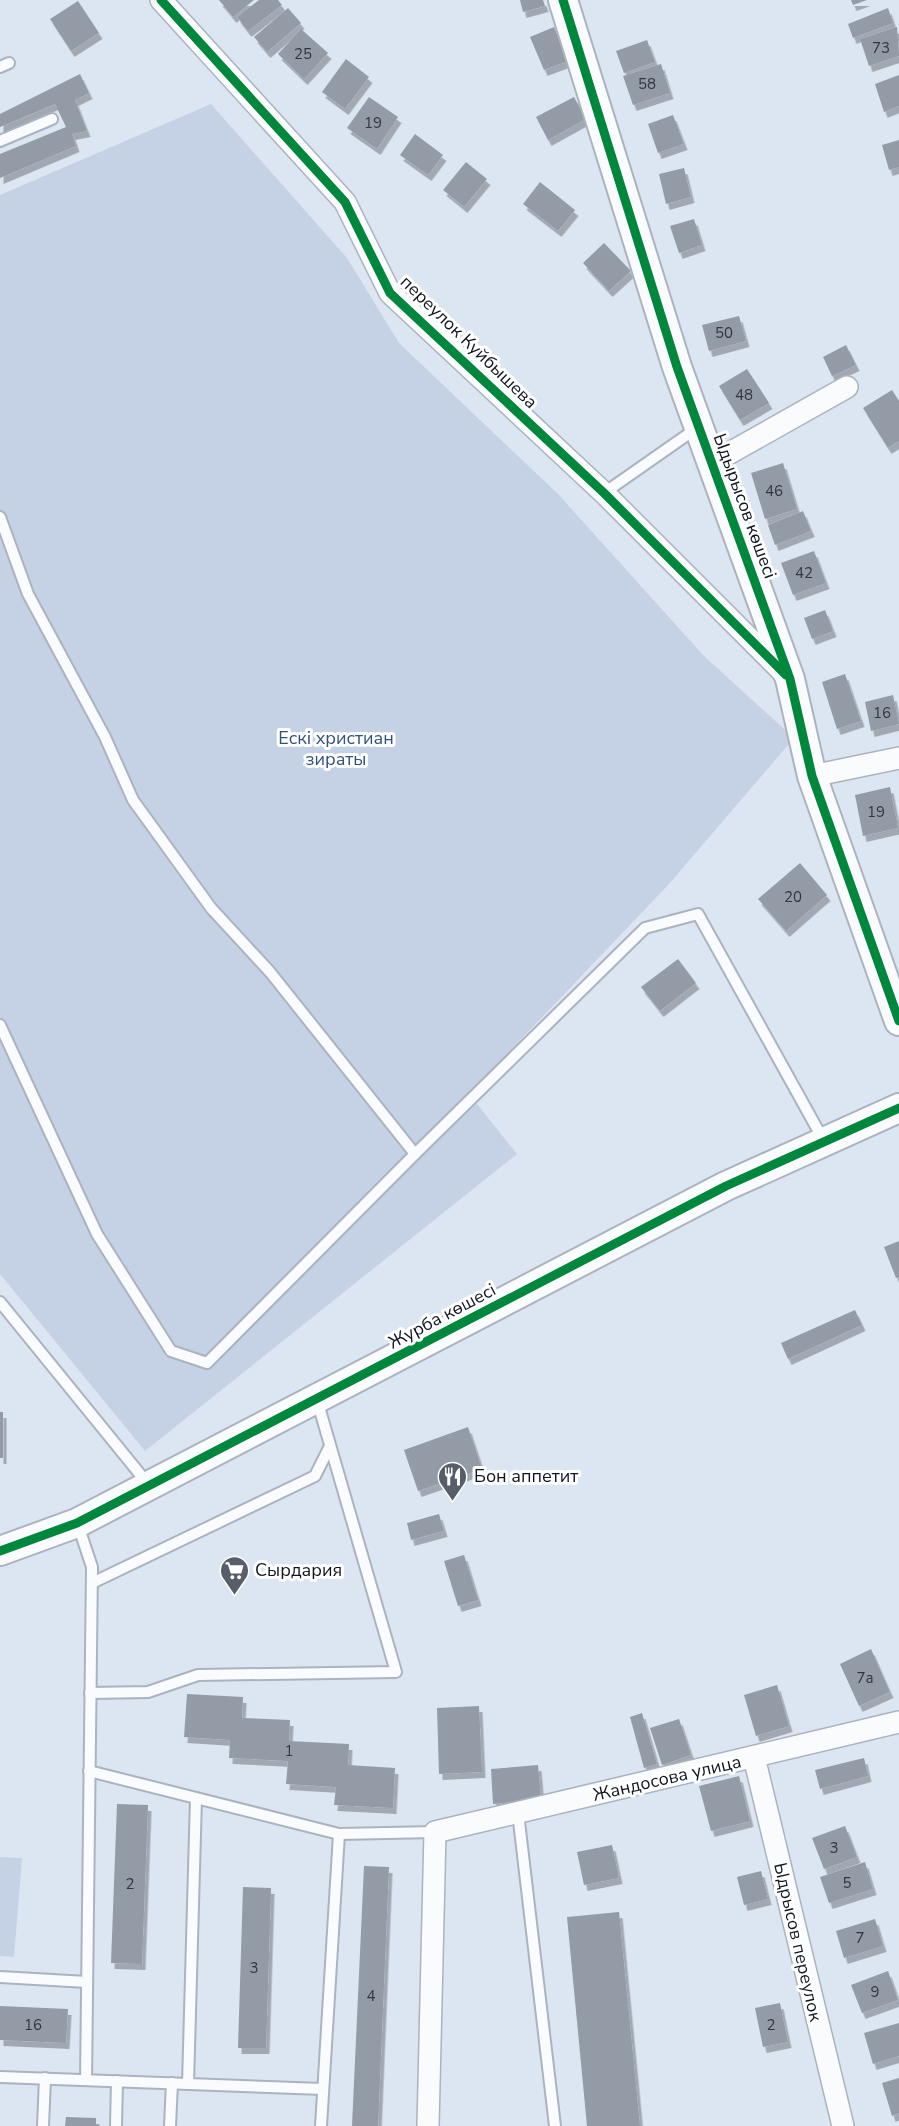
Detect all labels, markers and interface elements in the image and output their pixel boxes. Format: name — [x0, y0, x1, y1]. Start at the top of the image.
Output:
house number: 73 — [872, 38, 890, 58]
house number: 25 — [294, 44, 312, 64]
house number: 58 — [638, 74, 656, 94]
house number: 19 — [364, 113, 382, 133]
street label: переулок Куйбышева — [395, 270, 543, 414]
house number: 50 — [715, 323, 733, 343]
house number: 48 — [735, 385, 753, 405]
street label: Ыдырысов көшесі — [708, 430, 782, 582]
house number: 46 — [765, 481, 783, 501]
house number: 42 — [795, 563, 813, 583]
house number: 16 — [873, 703, 891, 723]
park label: Ескі христиан зираты — [278, 726, 394, 771]
house number: 19 — [867, 802, 885, 822]
house number: 20 — [784, 887, 802, 907]
street label: Журба көшесі — [384, 1278, 500, 1354]
restaurant icon: Бон аппетит — [437, 1460, 469, 1502]
place label: Бон аппетит — [474, 1464, 578, 1488]
supermarket icon: Сырдария — [218, 1554, 250, 1596]
place label: Сырдария — [255, 1558, 342, 1582]
house number: 7а — [856, 1668, 874, 1688]
house number: 1 — [284, 1741, 294, 1761]
street label: Жандосова улица — [590, 1749, 744, 1807]
house number: 3 — [829, 1838, 839, 1858]
street label: Ыдрысов переулок — [768, 1860, 828, 2024]
house number: 5 — [842, 1873, 852, 1893]
house number: 2 — [125, 1874, 135, 1894]
house number: 7 — [855, 1928, 865, 1948]
house number: 3 — [249, 1958, 259, 1978]
house number: 9 — [870, 1982, 880, 2002]
house number: 4 — [366, 1986, 376, 2006]
house number: 16 — [24, 2015, 42, 2035]
house number: 2 — [766, 2015, 776, 2035]

